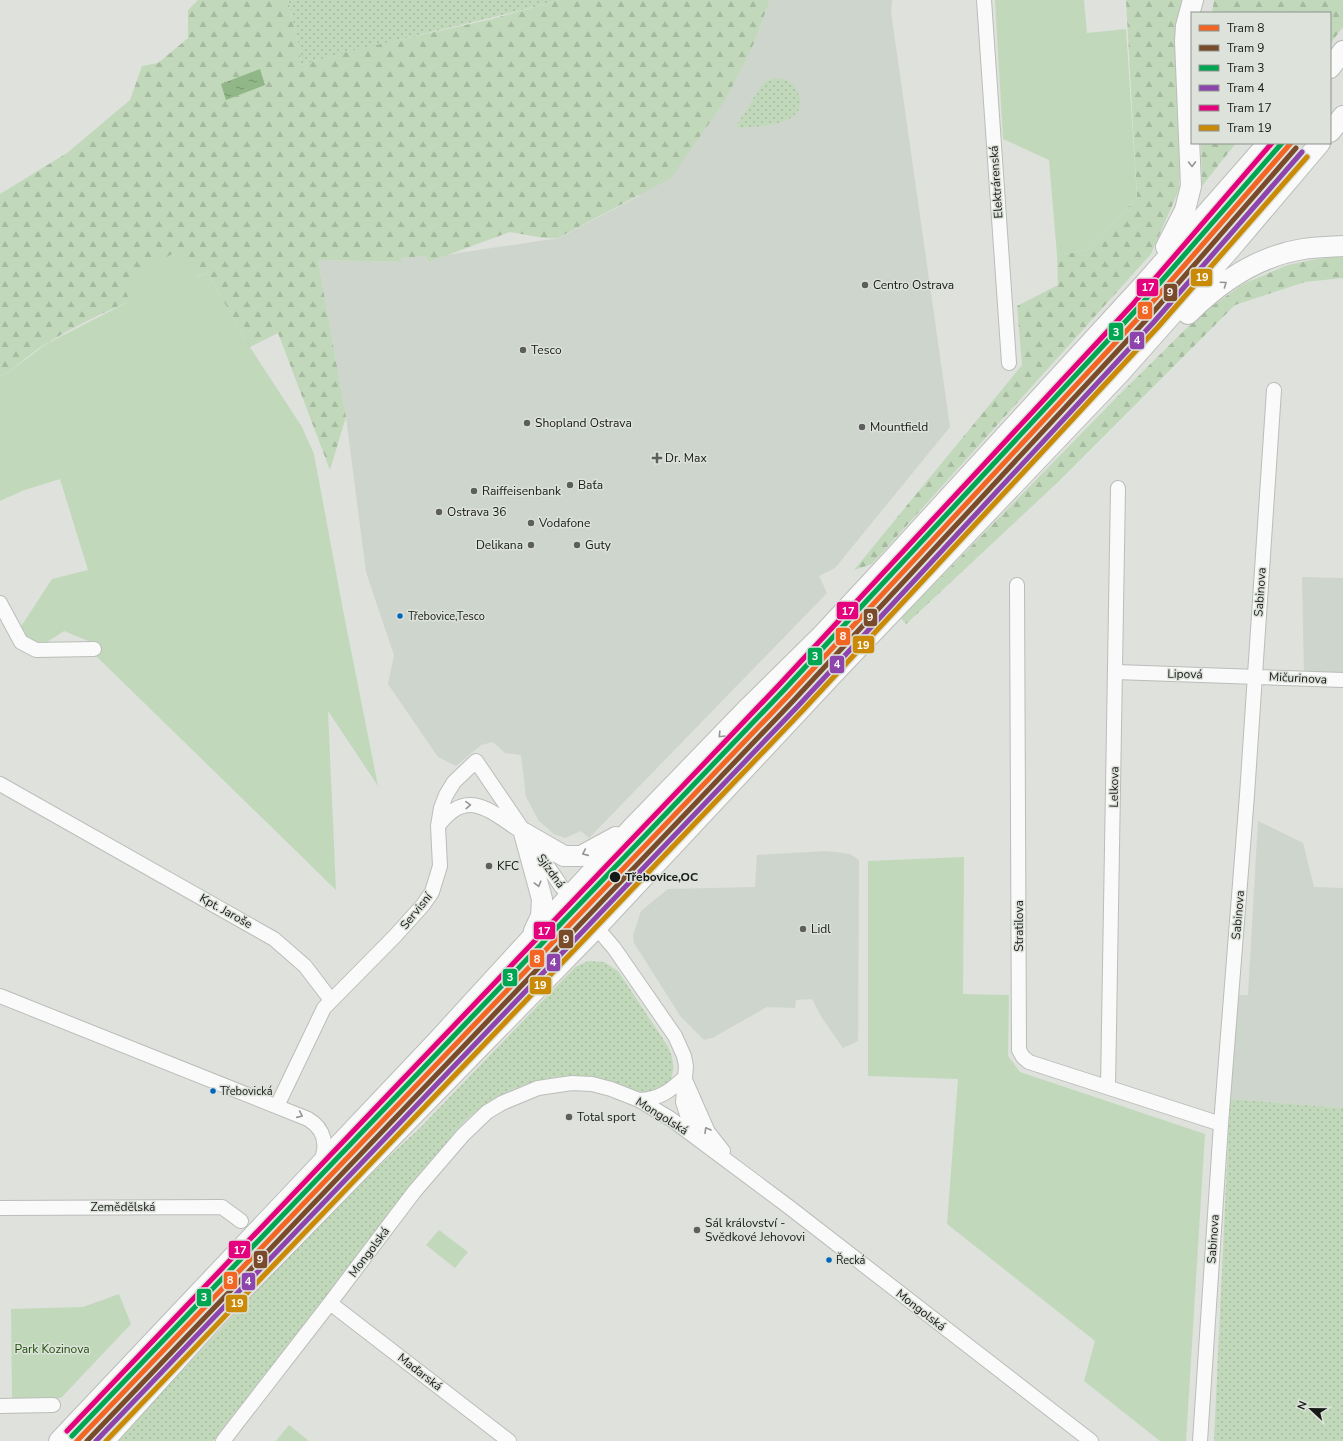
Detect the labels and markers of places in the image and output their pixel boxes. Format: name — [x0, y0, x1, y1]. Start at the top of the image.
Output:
place label: Centro Ostrava — [873, 277, 954, 293]
marker: Centro Ostrava — [860, 280, 870, 290]
place label: Tesco — [531, 342, 562, 358]
marker: Tesco — [518, 345, 528, 355]
place label: Shopland Ostrava — [535, 415, 632, 431]
marker: Shopland Ostrava — [522, 418, 532, 428]
place label: Mountfield — [870, 419, 928, 435]
marker: Mountfield — [857, 422, 867, 432]
place label: Dr. Max — [665, 450, 707, 466]
marker: Dr. Max — [652, 453, 662, 463]
place label: Baťa — [578, 477, 603, 493]
marker: Baťa — [565, 480, 575, 490]
place label: Raiffeisenbank — [482, 483, 562, 499]
marker: Raiffeisenbank — [469, 486, 479, 496]
place label: Ostrava 36 — [447, 504, 507, 520]
marker: Ostrava 36 — [434, 507, 444, 517]
place label: Vodafone — [538, 515, 590, 531]
marker: Vodafone — [526, 518, 536, 528]
place label: Delikana — [476, 537, 523, 553]
place label: Guty — [585, 537, 612, 553]
marker: Delikana — [526, 540, 536, 550]
marker: Guty — [572, 540, 582, 550]
place label: Třebovice,Tesco — [408, 609, 485, 624]
marker: Třebovice,Tesco — [395, 611, 405, 621]
place label: KFC — [497, 858, 519, 874]
marker: KFC — [484, 861, 494, 871]
place label: Třebovice,OC — [625, 869, 698, 885]
marker: Třebovice,OC — [608, 870, 622, 884]
place label: Lidl — [811, 921, 831, 937]
marker: Lidl — [798, 924, 808, 934]
place label: Třebovická — [220, 1084, 273, 1099]
marker: Třebovická — [208, 1086, 218, 1096]
place label: Total sport — [577, 1109, 636, 1125]
marker: Total sport — [564, 1112, 574, 1122]
place label: Sál království - Svědkové Jehovovi — [705, 1215, 805, 1245]
marker: Sál království - Svědkové Jehovovi — [692, 1225, 702, 1235]
place label: Řecká — [836, 1252, 866, 1268]
marker: Řecká — [824, 1255, 834, 1265]

